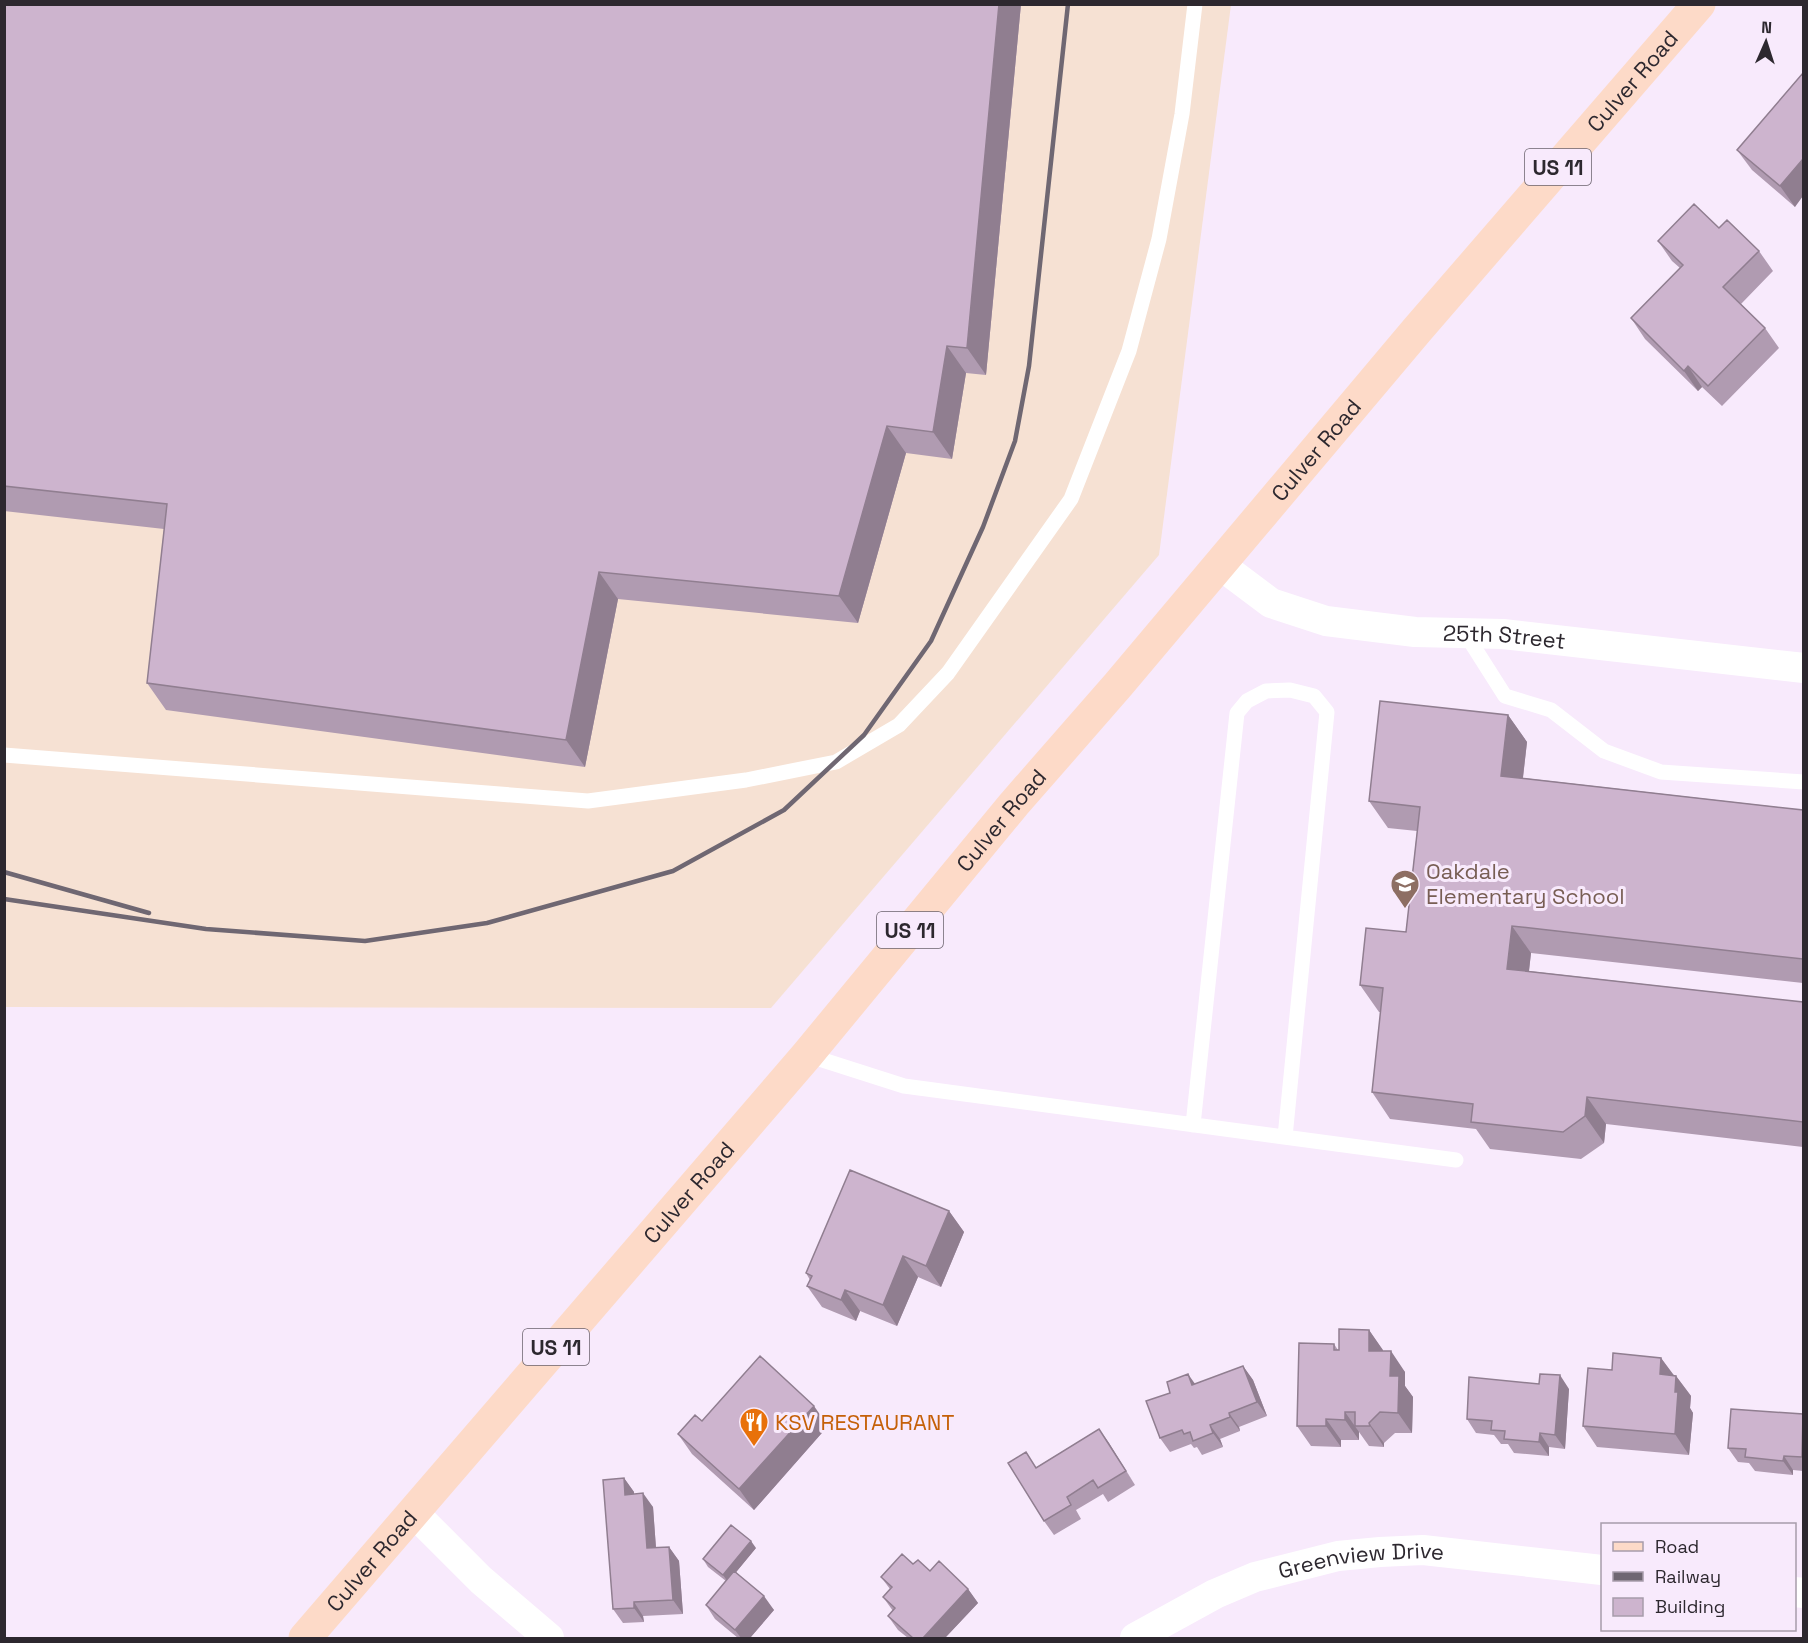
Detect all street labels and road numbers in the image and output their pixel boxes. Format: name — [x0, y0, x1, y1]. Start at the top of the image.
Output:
street label: Culver Road — [1581, 24, 1684, 138]
road number: US 11 — [1525, 149, 1591, 185]
street label: Culver Road — [1265, 393, 1367, 507]
street label: 25th Street — [1443, 619, 1567, 655]
street label: Culver Road — [950, 763, 1052, 877]
road number: US 11 — [877, 912, 943, 948]
street label: Culver Road — [637, 1136, 740, 1249]
road number: US 11 — [523, 1329, 589, 1365]
street label: Culver Road — [320, 1504, 423, 1617]
street label: Greenview Drive — [1275, 1536, 1446, 1585]

